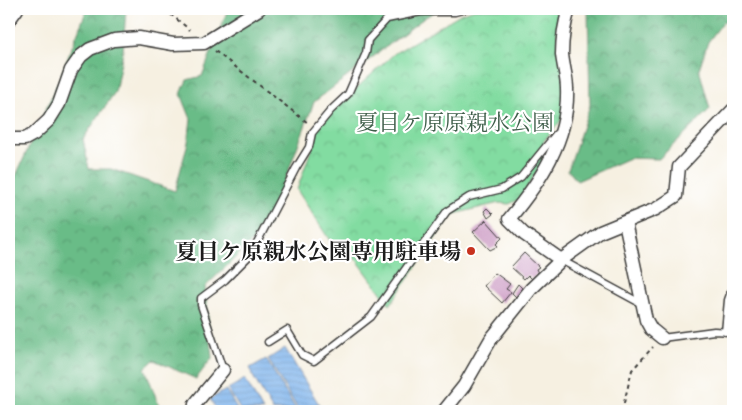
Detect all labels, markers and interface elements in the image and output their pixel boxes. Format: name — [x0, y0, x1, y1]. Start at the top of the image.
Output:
park label: 夏目ケ原原親水公園 — [356, 108, 554, 137]
place label: 夏目ケ原親水公園専用駐車場 — [175, 237, 461, 266]
marker: 夏目ケ原親水公園専用駐車場 — [465, 245, 477, 257]

